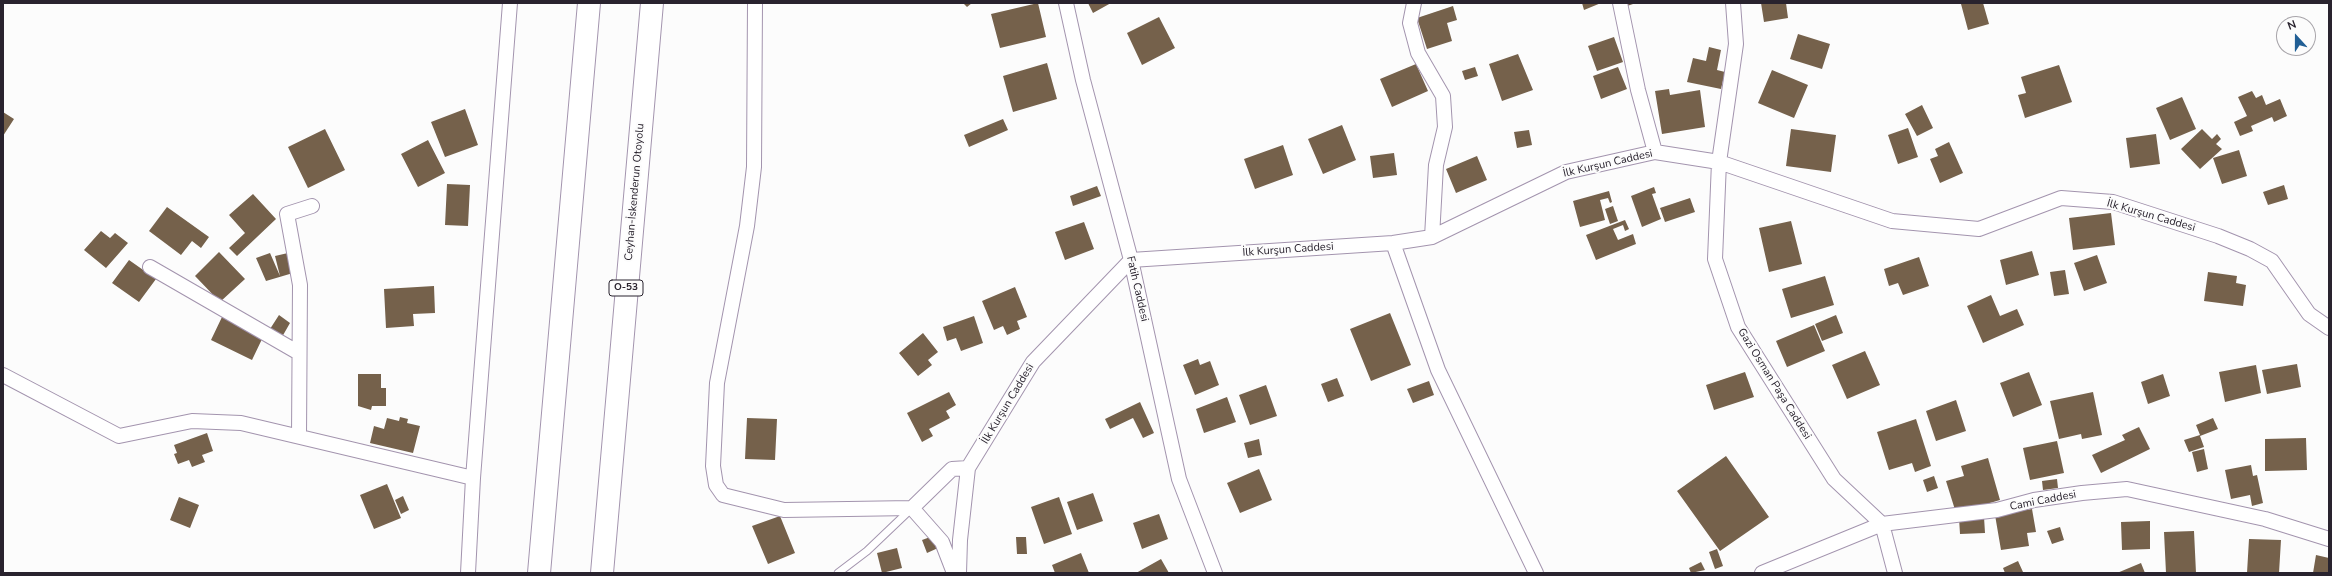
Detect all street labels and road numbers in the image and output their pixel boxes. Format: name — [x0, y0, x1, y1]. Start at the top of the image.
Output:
street label: Ceyhan-İskenderun Otoyolu — [622, 123, 648, 261]
street label: İlk Kurşun Caddesi — [1562, 147, 1654, 181]
street label: İlk Kurşun Caddesi — [2105, 197, 2197, 235]
street label: İlk Kurşun Caddesi — [1242, 240, 1334, 260]
street label: Fatih Caddesi — [1123, 255, 1151, 323]
road number: O-53 — [609, 280, 643, 296]
street label: Gazi Osman Paşa Caddesi — [1734, 326, 1814, 442]
street label: İlk Kurşun Caddesi — [979, 361, 1037, 447]
street label: Cami Caddesi — [2009, 488, 2077, 514]

